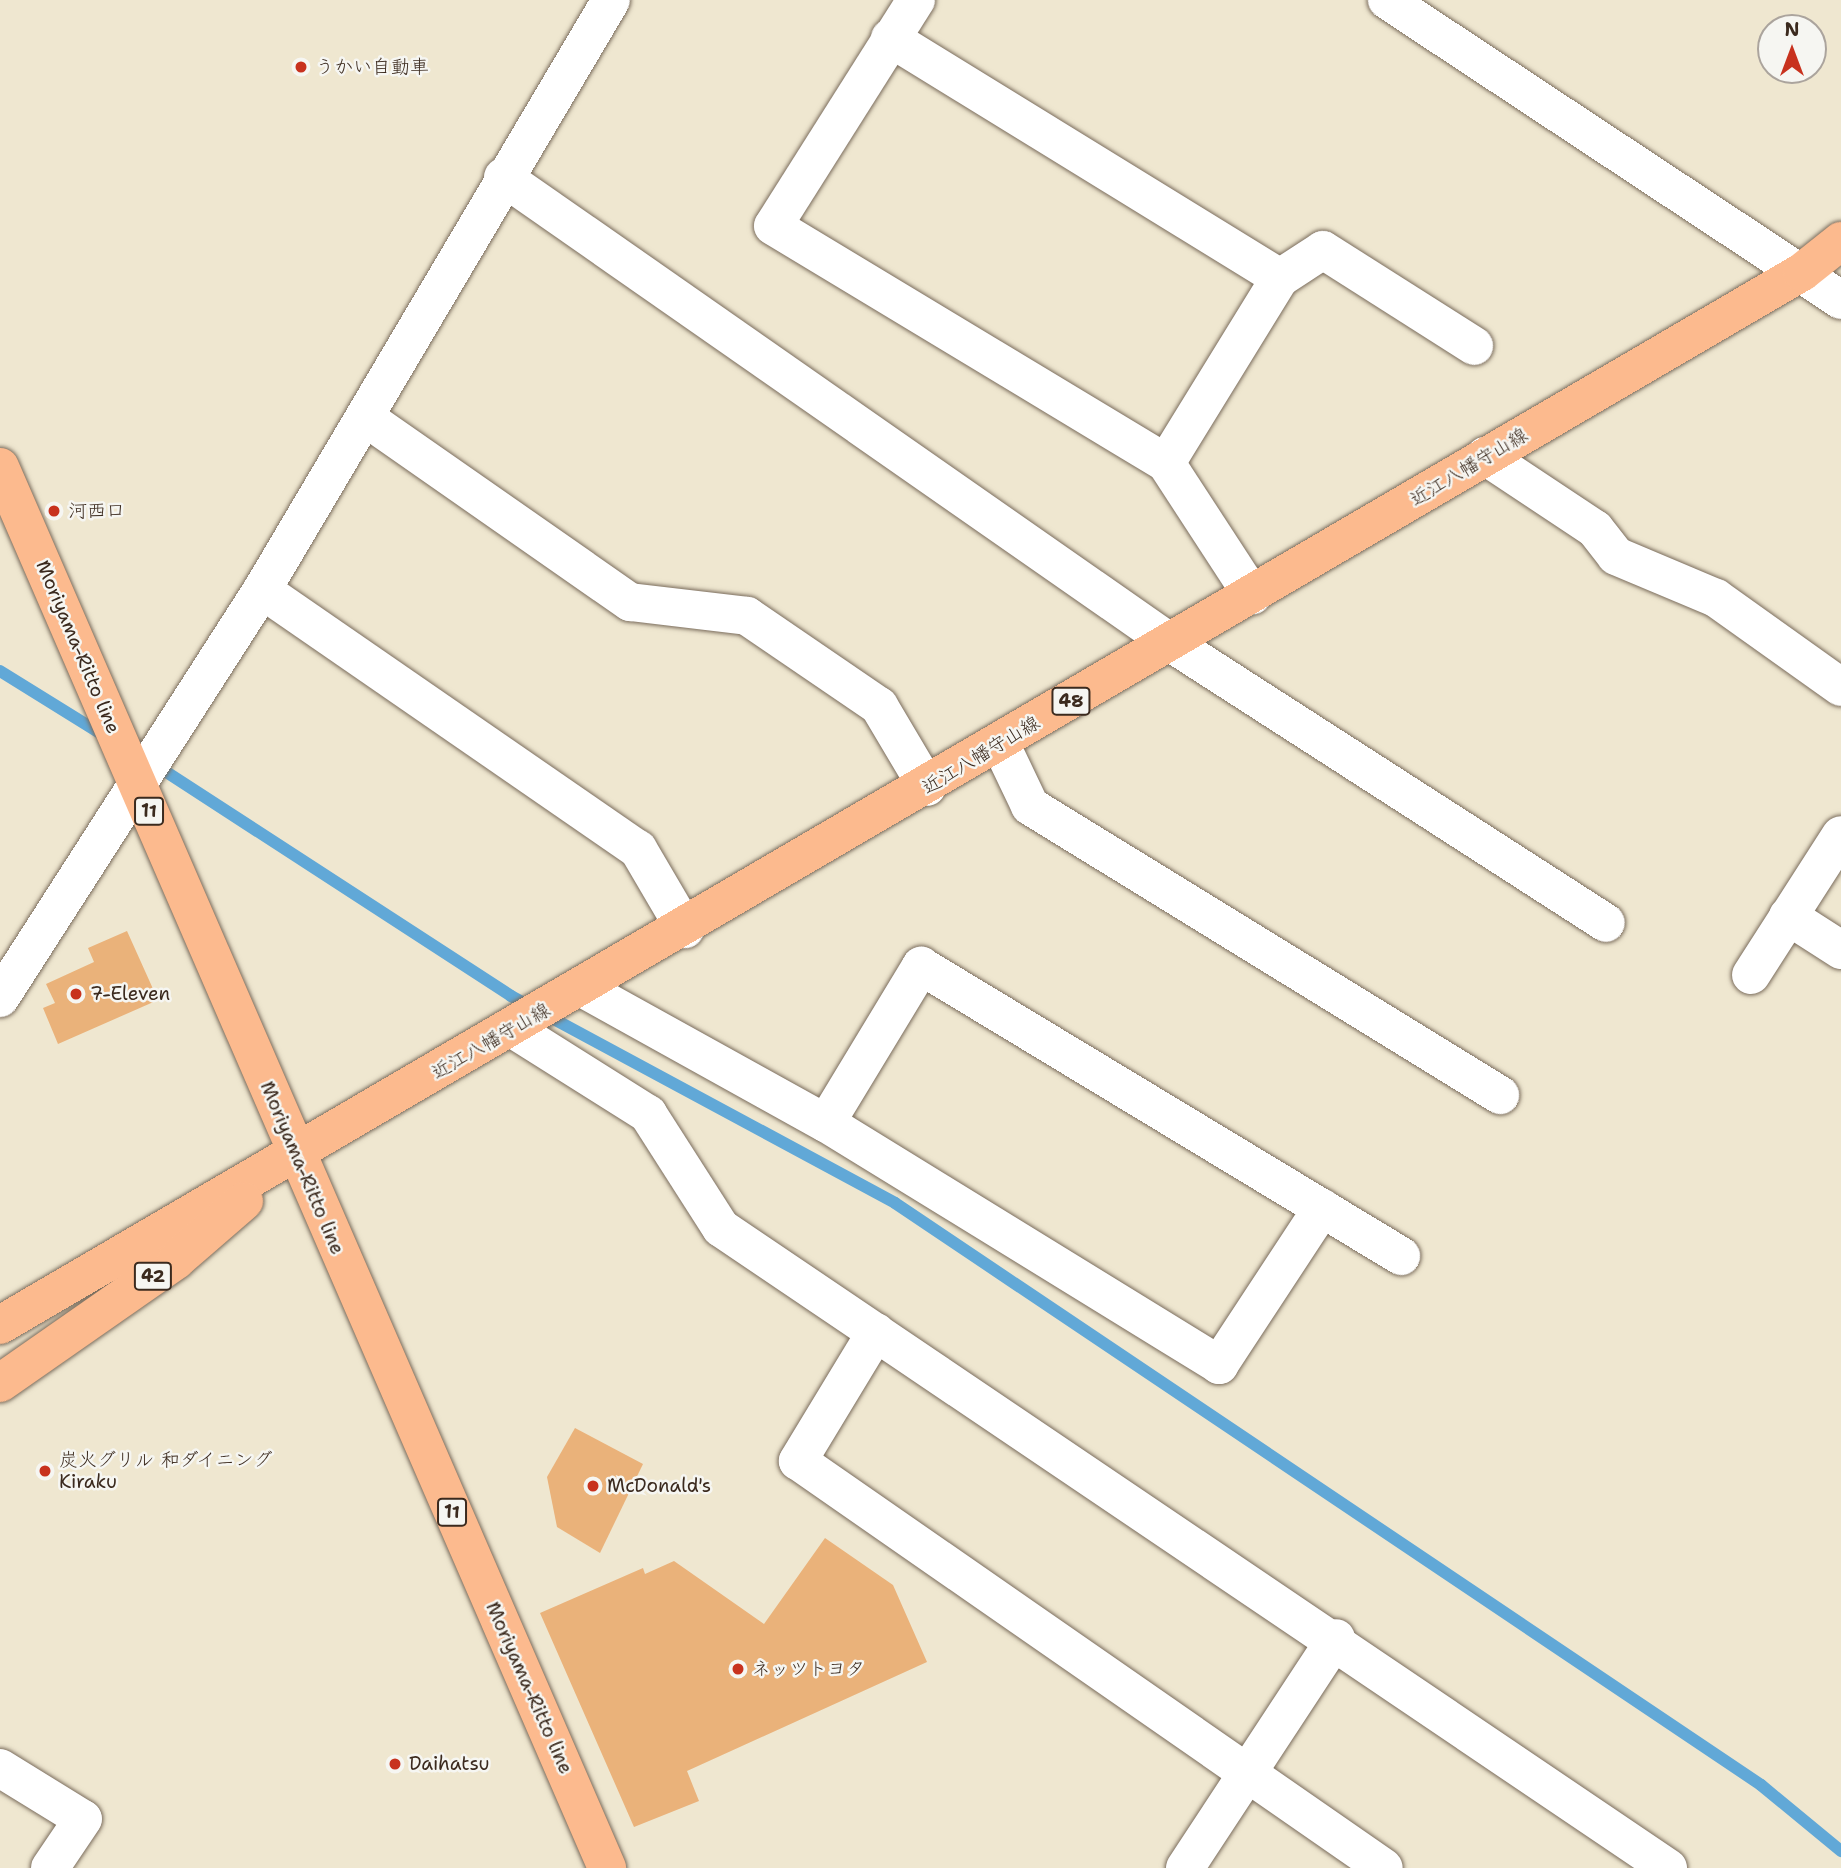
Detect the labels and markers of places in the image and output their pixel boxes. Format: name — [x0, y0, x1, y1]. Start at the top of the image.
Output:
place label: うかい自動車 — [315, 56, 429, 78]
marker: うかい自動車 — [293, 59, 309, 75]
place label: 河西口 — [68, 500, 125, 522]
marker: 河西口 — [46, 503, 62, 519]
place label: 7-Eleven — [90, 983, 170, 1005]
marker: 7-Eleven — [68, 986, 84, 1002]
place label: 炭火グリル 和ダイニング Kiraku — [59, 1449, 274, 1493]
marker: 炭火グリル 和ダイニング Kiraku — [37, 1463, 53, 1479]
place label: McDonald's — [607, 1475, 711, 1497]
marker: McDonald's — [585, 1478, 601, 1494]
place label: ネッツトヨタ — [752, 1658, 866, 1680]
marker: ネッツトヨタ — [730, 1661, 746, 1677]
place label: Daihatsu — [409, 1753, 489, 1775]
marker: Daihatsu — [387, 1756, 403, 1772]

